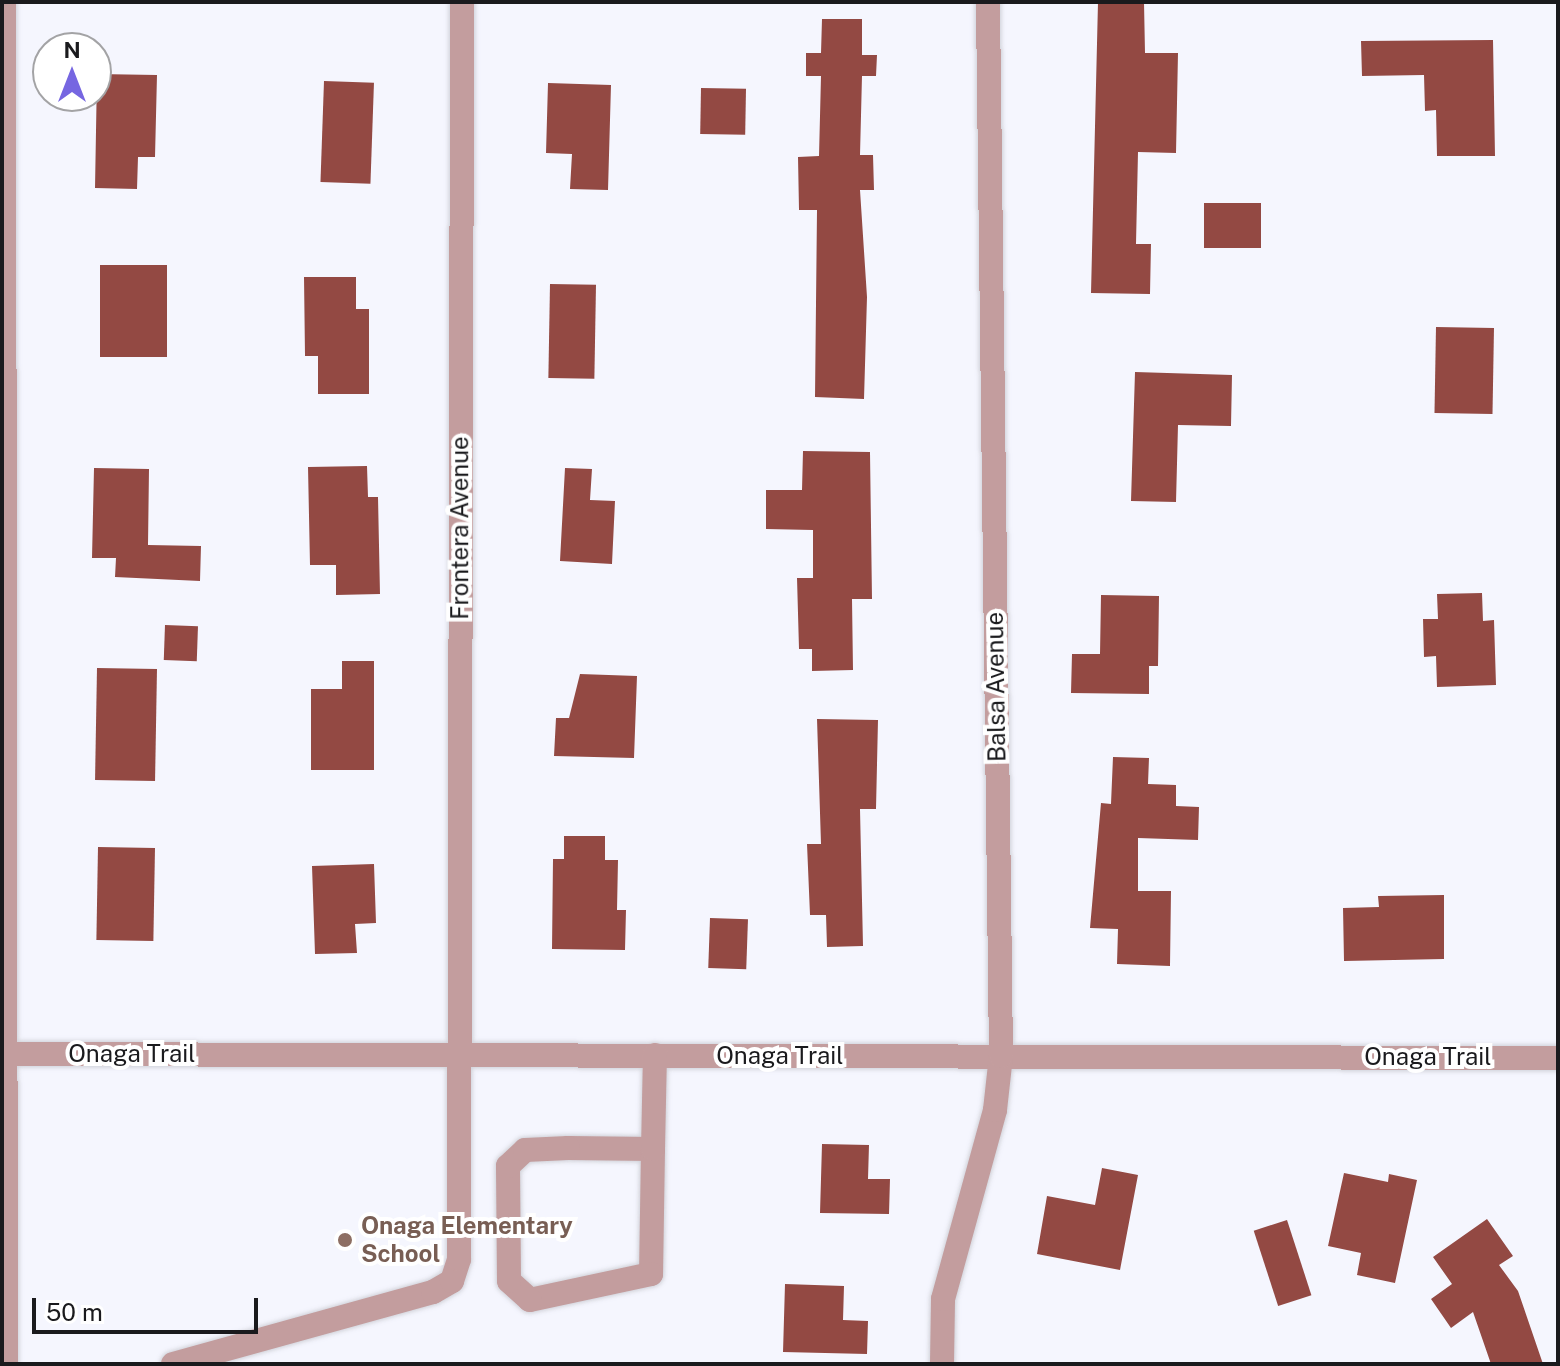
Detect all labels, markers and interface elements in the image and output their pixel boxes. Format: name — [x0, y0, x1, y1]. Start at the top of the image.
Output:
north arrow — [32, 32, 112, 112]
text: N — [63, 37, 81, 63]
street label: Frontera Avenue — [446, 436, 474, 620]
street label: Balsa Avenue — [980, 612, 1012, 762]
street label: Onaga Trail — [68, 1040, 196, 1068]
street label: Onaga Trail — [716, 1042, 844, 1070]
street label: Onaga Trail — [1364, 1043, 1492, 1071]
place label: Onaga Elementary School — [361, 1212, 573, 1268]
marker: Onaga Elementary School — [336, 1231, 354, 1249]
scale bar — [36, 1282, 262, 1332]
text: 50 m — [46, 1298, 103, 1326]

